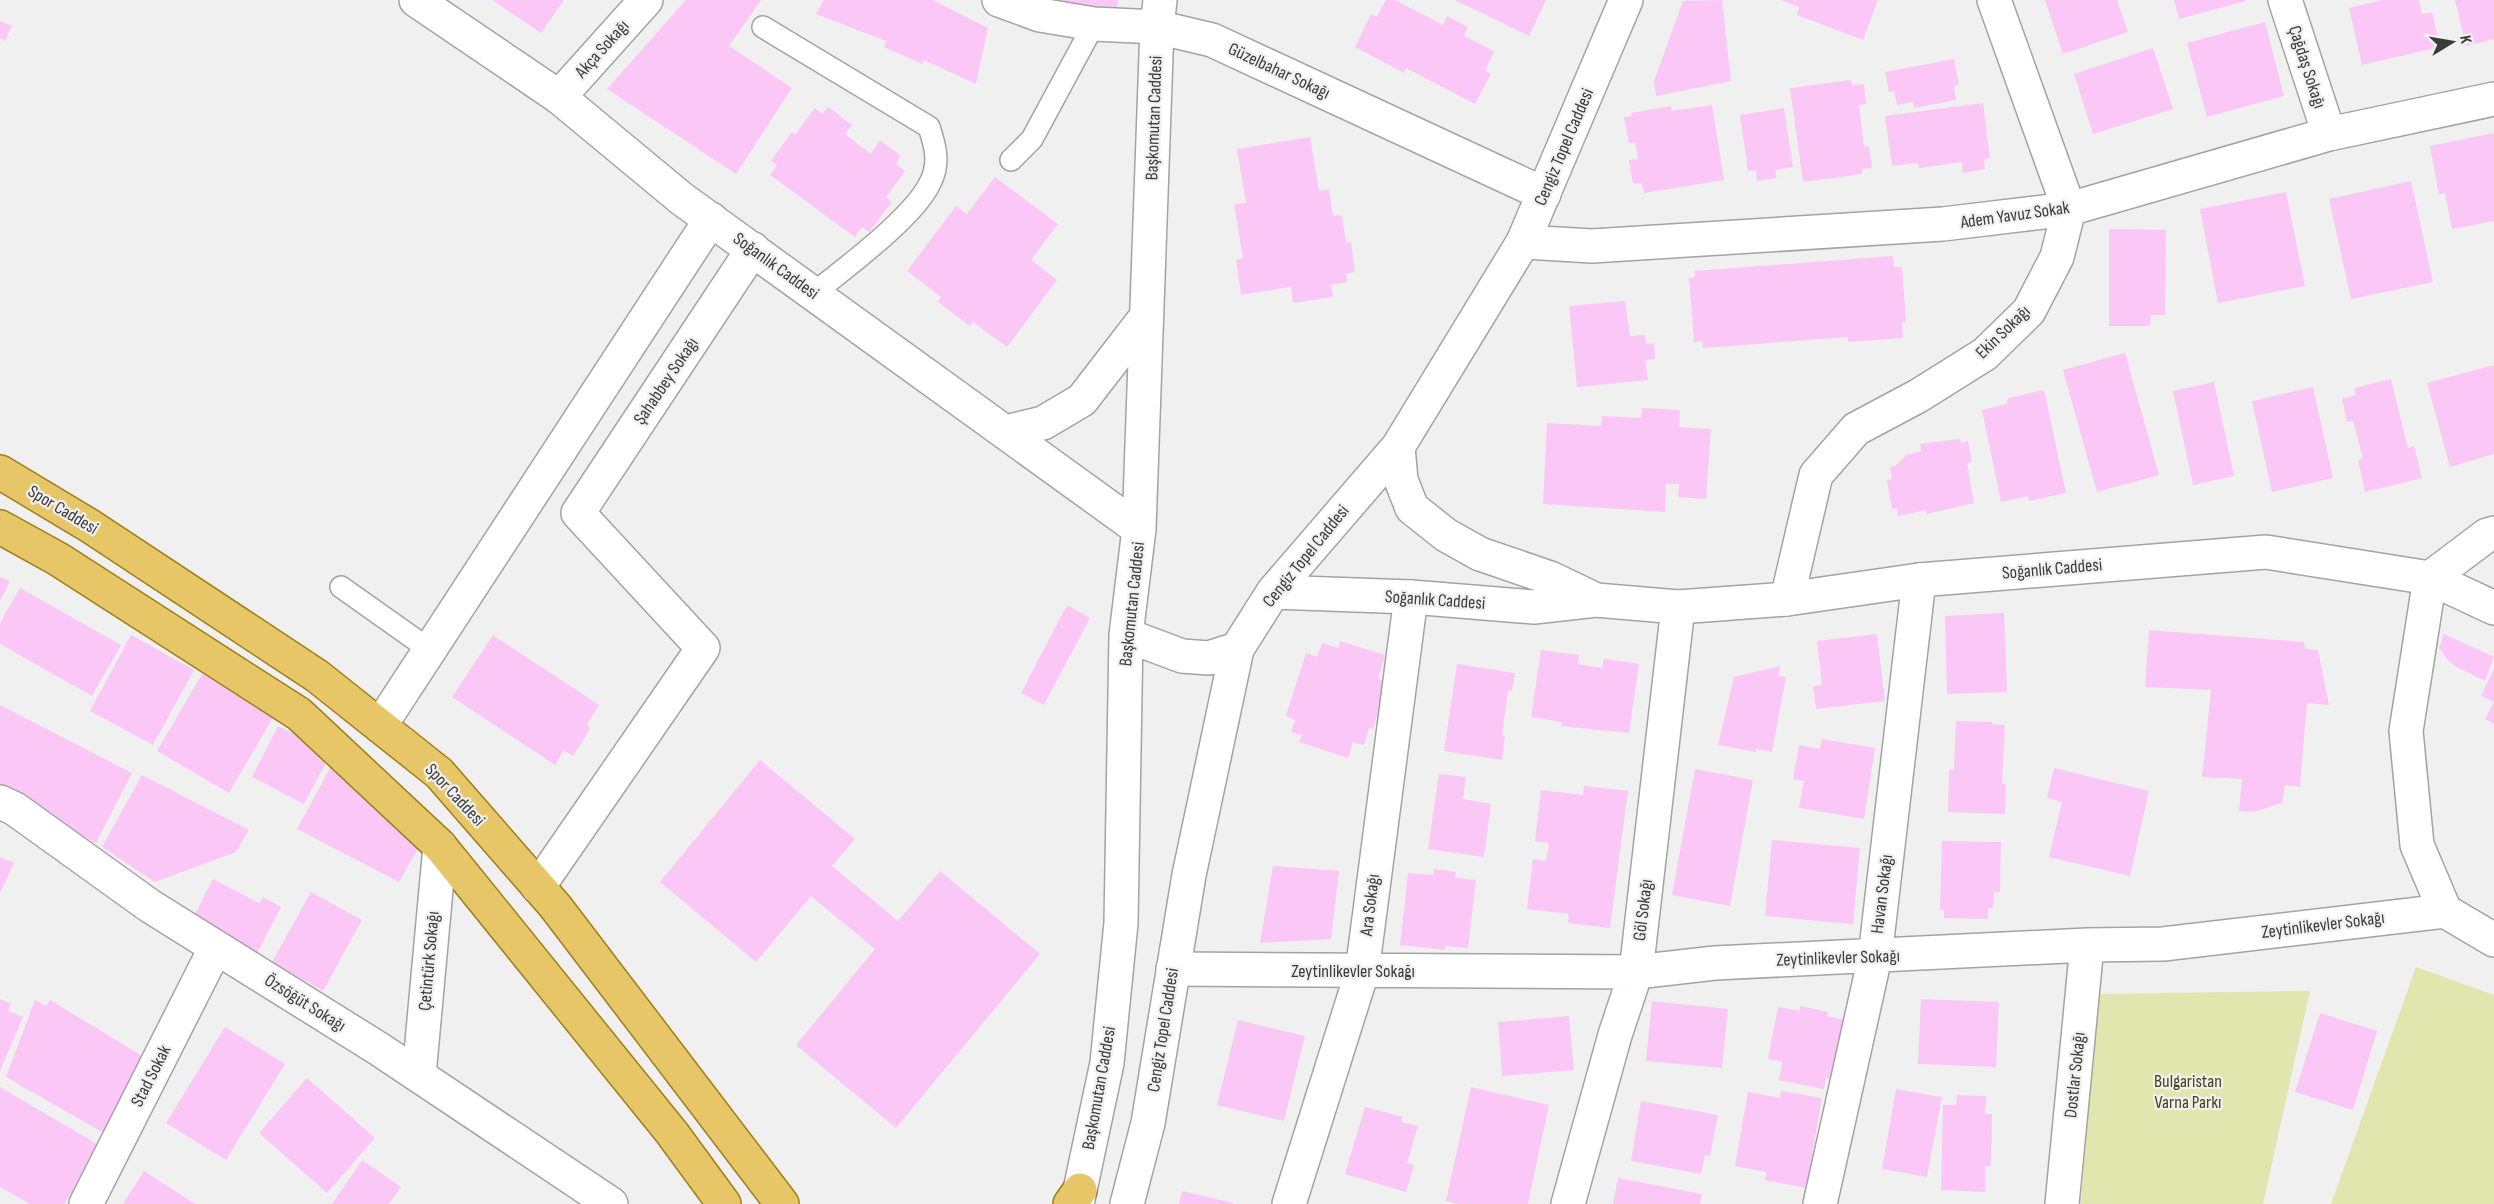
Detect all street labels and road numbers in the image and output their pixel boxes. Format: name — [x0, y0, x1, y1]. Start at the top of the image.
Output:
street label: Akça Sokağı — [570, 16, 633, 83]
street label: Çağdaş Sokağı — [2284, 23, 2330, 111]
street label: Güzelbahar Sokağı — [1225, 38, 1333, 104]
street label: Başkomutan Caddesi — [1141, 55, 1167, 181]
street label: Cengiz Topel Caddesi — [1530, 85, 1598, 209]
street label: Adem Yavuz Sokak — [1958, 197, 2071, 233]
street label: Soğanlık Caddesi — [729, 228, 823, 304]
street label: Ekin Sokağı — [1971, 301, 2035, 363]
street label: Şahabbey Sokağı — [629, 333, 703, 429]
street label: Spor Caddesi — [24, 481, 102, 539]
street label: Cengiz Topel Caddesi — [1258, 501, 1354, 611]
street label: Başkomutan Caddesi — [1115, 541, 1149, 667]
street label: Soğanlık Caddesi — [2001, 554, 2103, 584]
street label: Soğanlık Caddesi — [1384, 586, 1486, 614]
street label: Spor Caddesi — [421, 759, 489, 831]
street label: Havan Sokağı — [1867, 853, 1897, 935]
street label: Ara Sokağı — [1356, 873, 1384, 938]
street label: Göl Sokağı — [1629, 878, 1657, 942]
street label: Zeytinlikevler Sokağı — [2260, 907, 2386, 943]
street label: Çetintürk Sokağı — [414, 910, 444, 1012]
street label: Zeytinlikevler Sokağı — [1776, 945, 1900, 971]
street label: Zeytinlikevler Sokağı — [1291, 961, 1415, 982]
street label: Cengiz Topel Caddesi — [1143, 966, 1183, 1094]
street label: Özsöğüt Sokağı — [261, 970, 349, 1036]
street label: Başkomutan Caddesi — [1078, 1025, 1120, 1151]
street label: Dostlar Sokağı — [2060, 1031, 2090, 1119]
street label: Stad Sokak — [127, 1042, 175, 1110]

